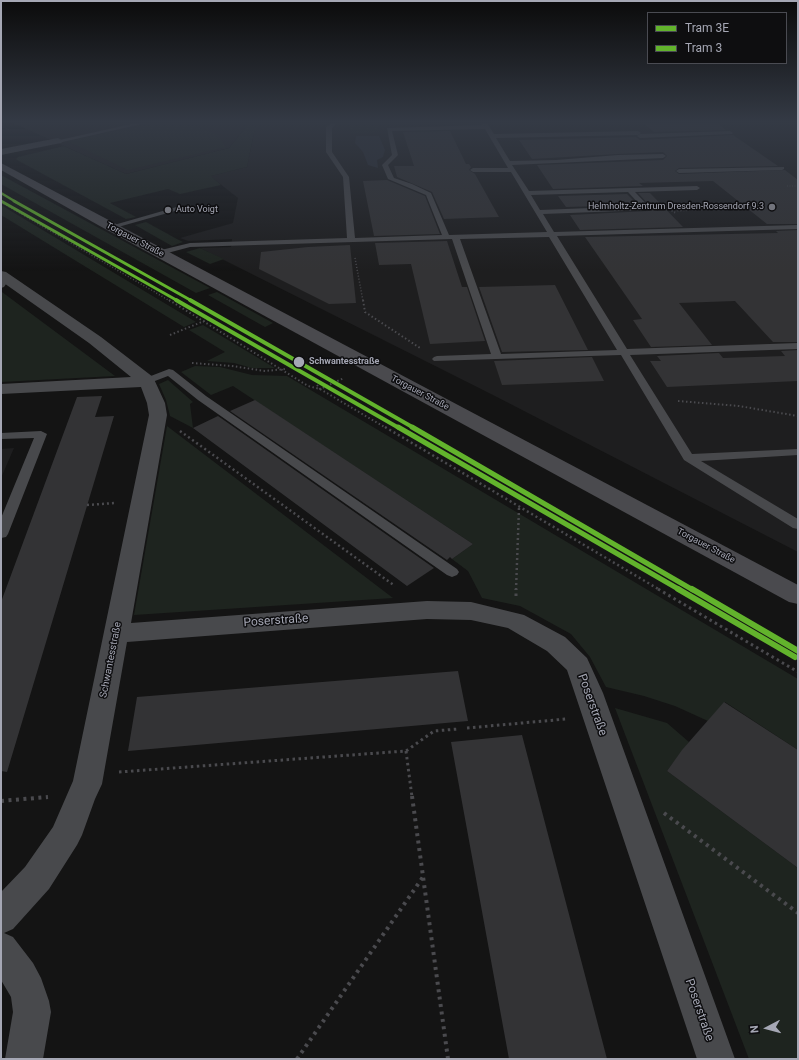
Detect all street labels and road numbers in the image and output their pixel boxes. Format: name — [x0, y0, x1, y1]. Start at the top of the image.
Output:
street label: Torgauer Straße — [104, 220, 166, 260]
street label: Torgauer Straße — [389, 373, 451, 413]
street label: Torgauer Straße — [675, 526, 737, 566]
street label: Poserstraße — [243, 612, 309, 630]
street label: Schwantesstraße — [98, 621, 124, 699]
street label: Poserstraße — [574, 672, 610, 738]
street label: Poserstraße — [682, 977, 716, 1043]

